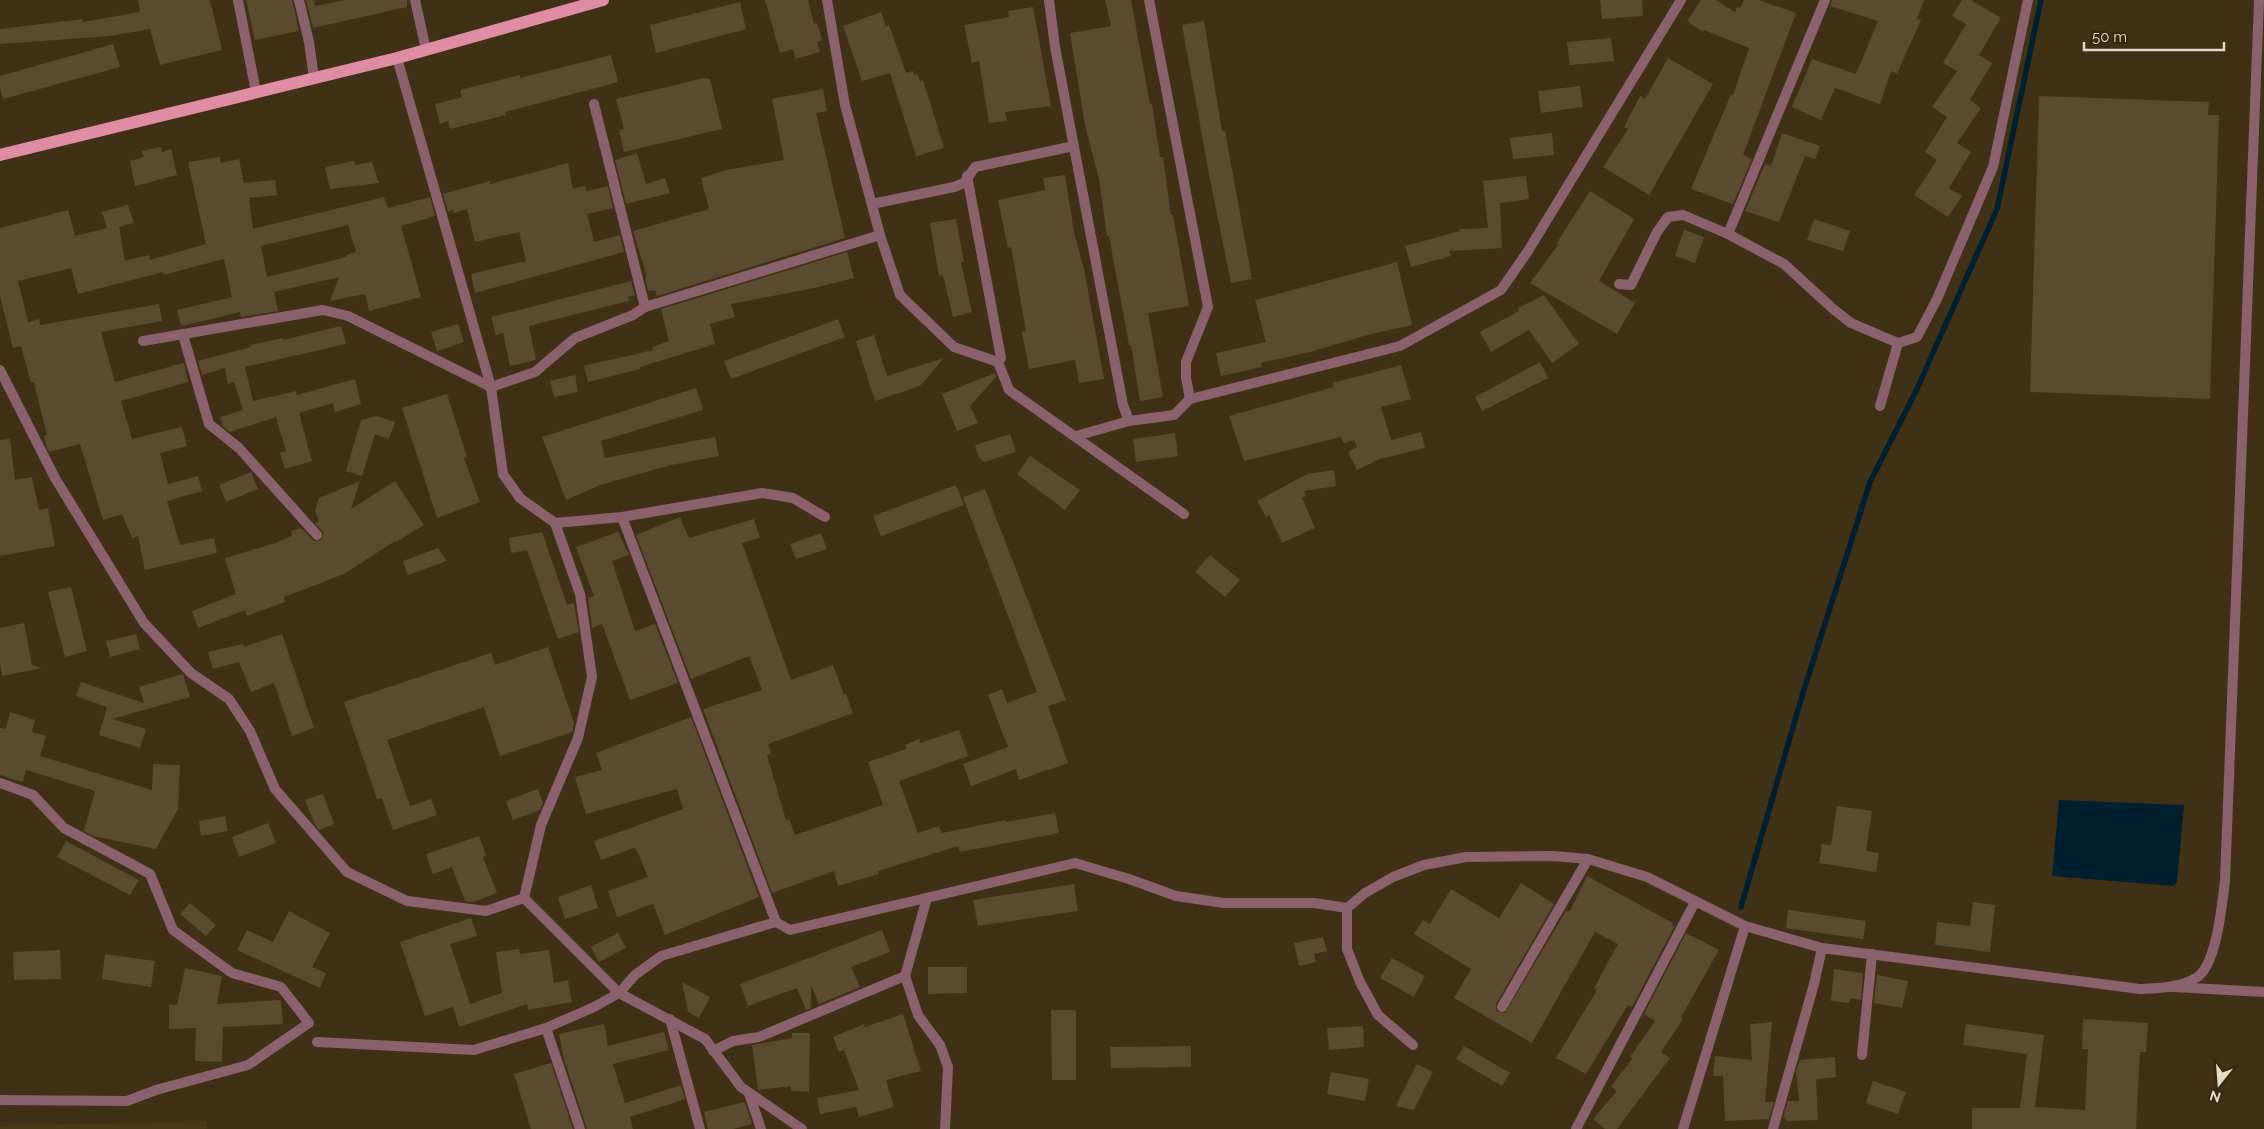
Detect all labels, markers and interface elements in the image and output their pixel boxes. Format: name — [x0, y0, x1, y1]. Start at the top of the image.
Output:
scale bar — [2084, 20, 2224, 52]
text: 50 m — [2092, 28, 2127, 46]
north arrow — [2194, 1059, 2244, 1109]
text: N — [2208, 1087, 2223, 1106]

